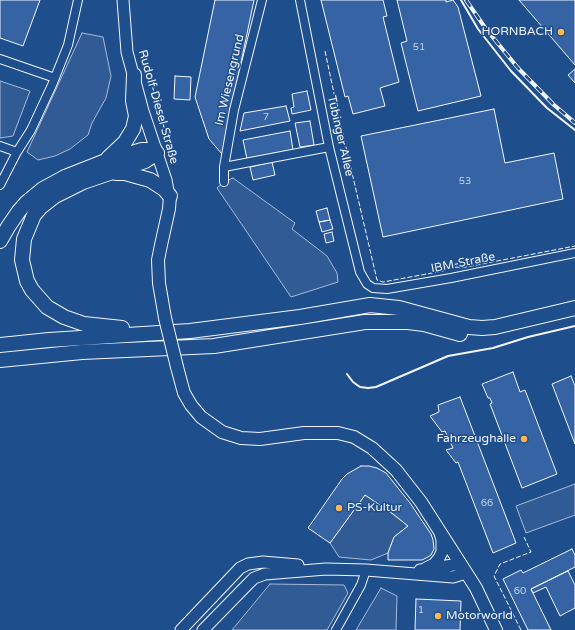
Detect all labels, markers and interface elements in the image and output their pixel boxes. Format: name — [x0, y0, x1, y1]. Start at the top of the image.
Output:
place label: HORNBACH — [482, 25, 553, 39]
marker: HORNBACH — [556, 27, 566, 37]
street label: Im Wiesengrund — [212, 33, 248, 127]
house number: 51 — [413, 41, 425, 53]
street label: Rudolf-Diesel-Straße — [135, 48, 181, 166]
street label: Tübinger Allee — [324, 94, 356, 178]
house number: 7 — [263, 111, 269, 123]
house number: 53 — [459, 175, 471, 187]
street label: IBM-Straße — [430, 250, 496, 276]
place label: Fahrzeughalle — [437, 432, 516, 446]
marker: Fahrzeughalle — [519, 434, 529, 444]
house number: 66 — [481, 497, 493, 509]
place label: PS-Kultur — [347, 501, 402, 515]
marker: PS-Kultur — [334, 503, 344, 513]
house number: 60 — [514, 585, 526, 597]
house number: 1 — [418, 604, 424, 616]
place label: Motorworld — [446, 609, 513, 623]
marker: Motorworld — [433, 611, 443, 621]

